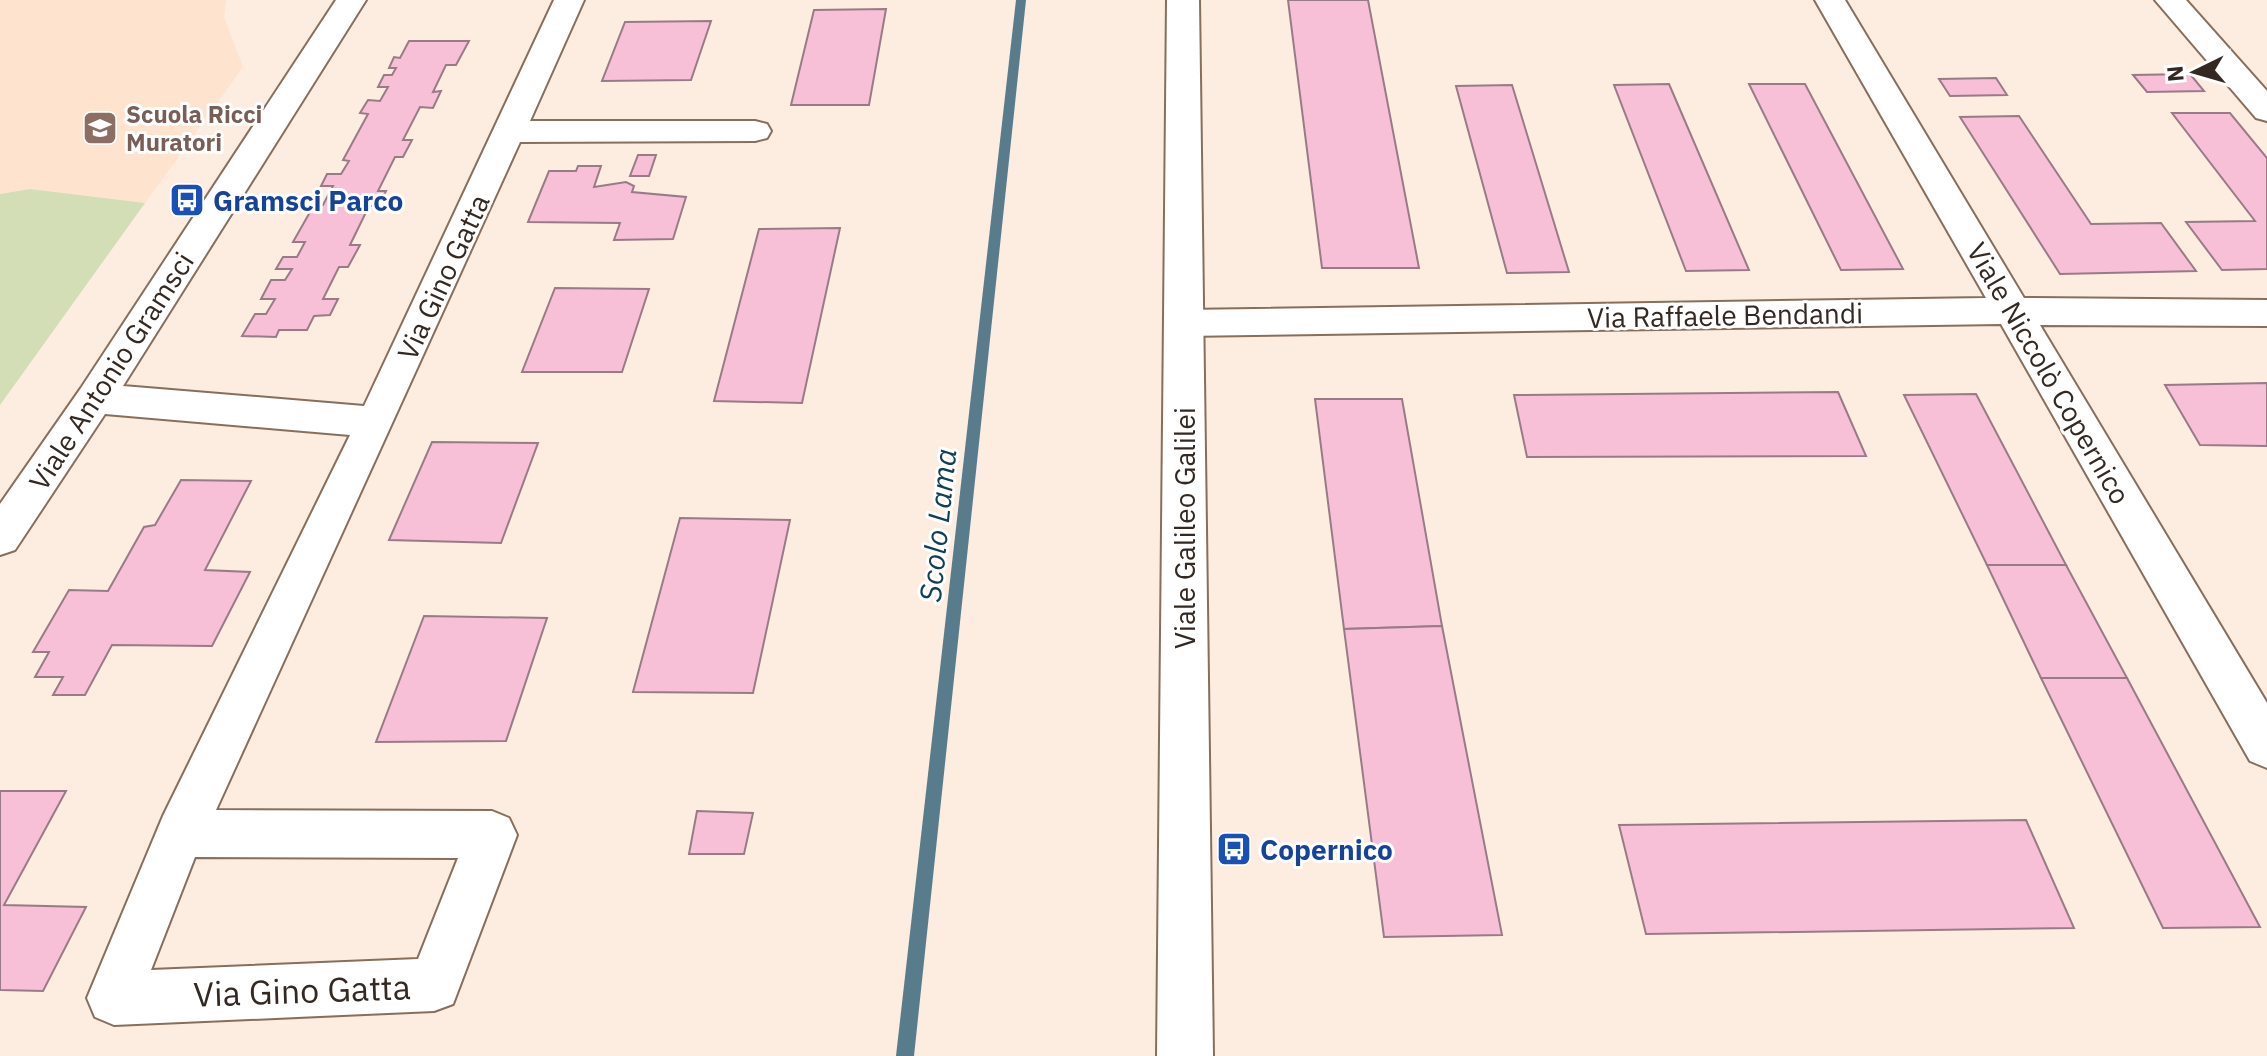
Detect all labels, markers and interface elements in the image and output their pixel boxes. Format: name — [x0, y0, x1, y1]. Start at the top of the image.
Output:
north arrow — [2155, 32, 2235, 112]
text: N — [2159, 65, 2190, 83]
place label: Scuola Ricci Muratori — [126, 98, 262, 158]
school or university icon: Scuola Ricci Muratori — [81, 109, 119, 147]
bus stop icon: Gramsci Parco — [168, 181, 206, 219]
place label: Gramsci Parco — [213, 182, 403, 219]
street label: Via Gino Gatta — [388, 188, 498, 366]
street label: Viale Niccolò Copernico — [1959, 235, 2139, 511]
street label: Viale Antonio Gramsci — [20, 245, 202, 497]
street label: Via Raffaele Bendandi — [1587, 294, 1863, 336]
street label: Viale Galileo Galilei — [1166, 407, 1203, 649]
water label: Scolo Lama — [910, 446, 964, 604]
bus stop icon: Copernico — [1215, 830, 1253, 868]
place label: Copernico — [1260, 831, 1393, 868]
street label: Via Gino Gatta — [193, 964, 411, 1016]

